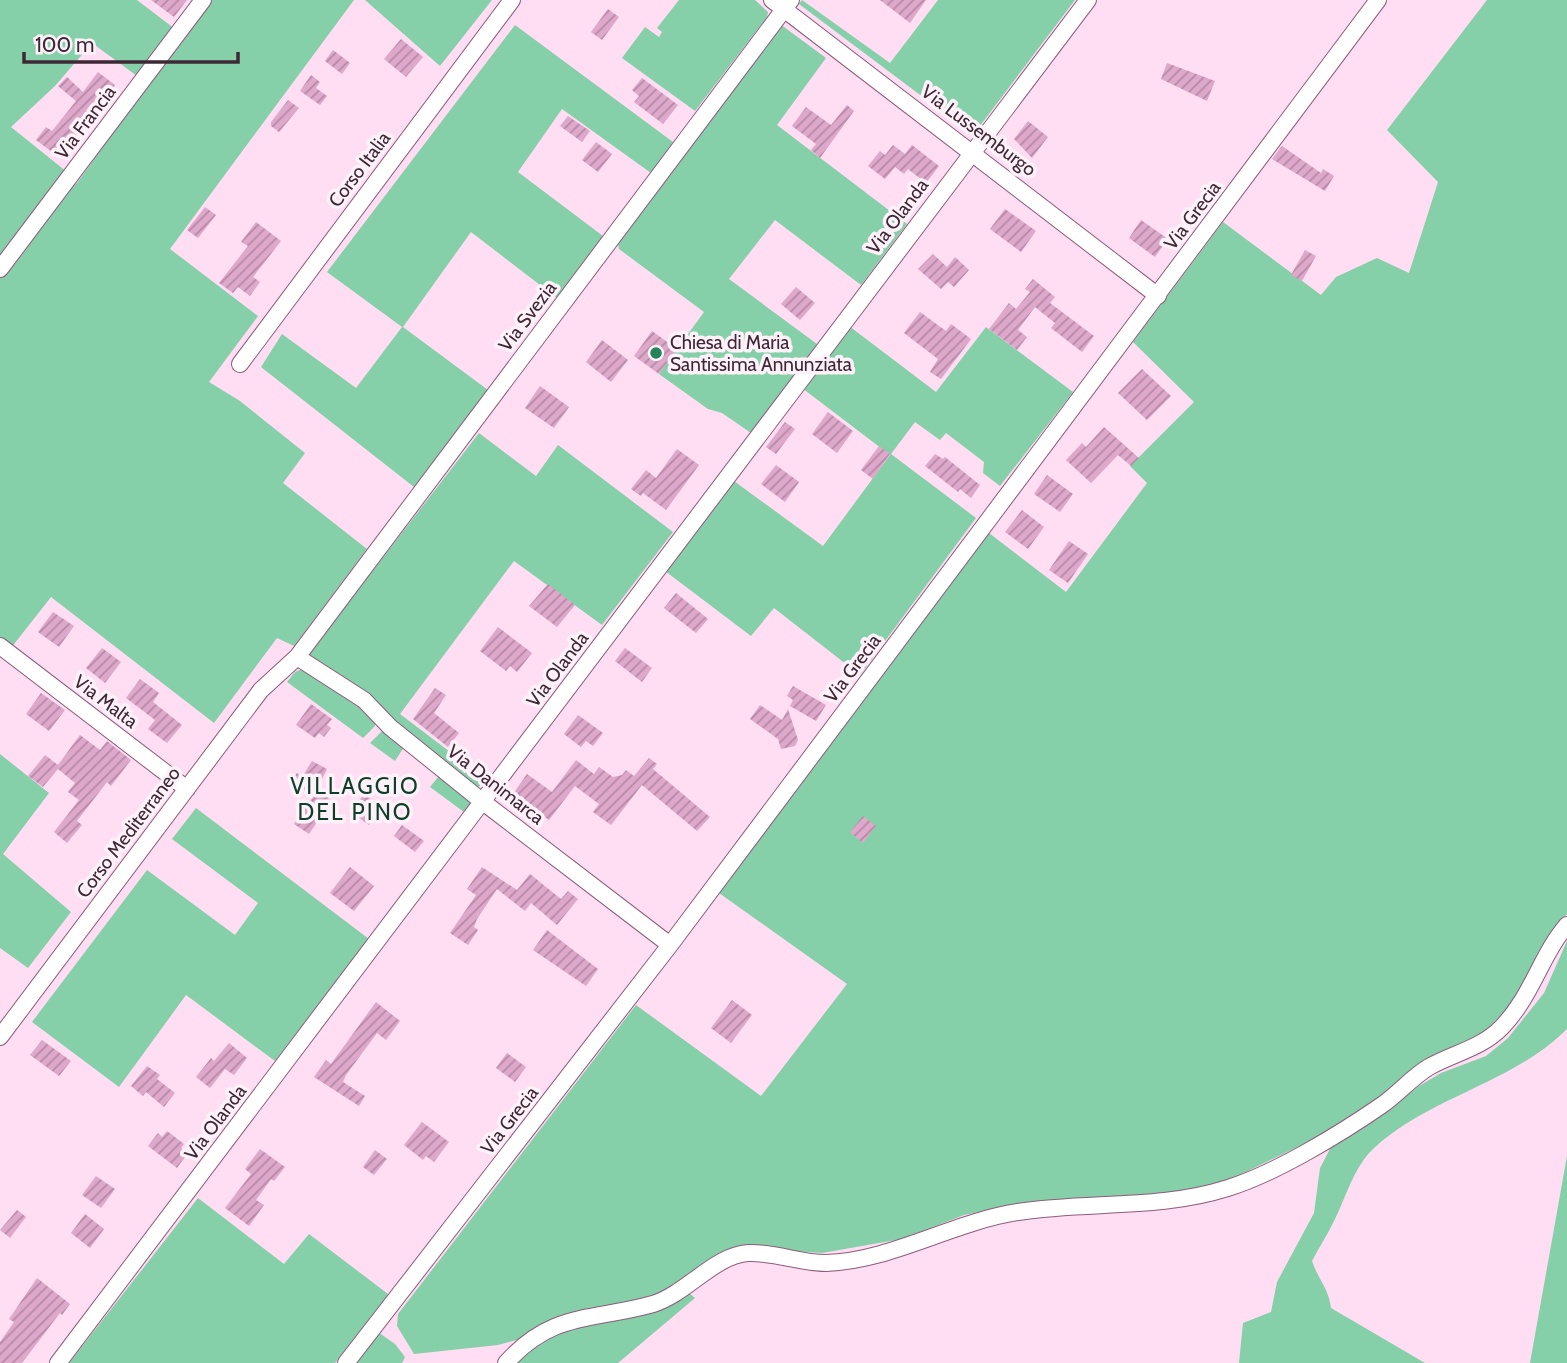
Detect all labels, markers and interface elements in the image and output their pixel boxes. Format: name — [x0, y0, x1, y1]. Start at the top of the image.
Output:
scale bar — [24, 21, 238, 65]
text: 100 m — [35, 32, 94, 57]
street label: Via Lussemburgo — [917, 80, 1041, 181]
street label: Via Francia — [50, 81, 121, 164]
street label: Corso Italia — [324, 127, 395, 211]
street label: Via Olanda — [862, 174, 933, 258]
street label: Via Grecia — [1159, 177, 1226, 254]
street label: Via Svezia — [494, 277, 561, 356]
place label: Chiesa di Maria Santissima Annunziata — [670, 331, 852, 376]
marker: Chiesa di Maria Santissima Annunziata — [648, 345, 664, 361]
street label: Via Olanda — [522, 627, 593, 711]
street label: Via Grecia — [819, 630, 886, 707]
street label: Via Malta — [69, 670, 142, 733]
street label: Via Danimarca — [443, 739, 549, 829]
street label: Corso Mediterraneo — [72, 762, 185, 902]
district label: VILLAGGIO DEL PINO — [290, 772, 420, 826]
street label: Via Olanda — [180, 1080, 251, 1164]
street label: Via Grecia — [476, 1082, 543, 1159]

